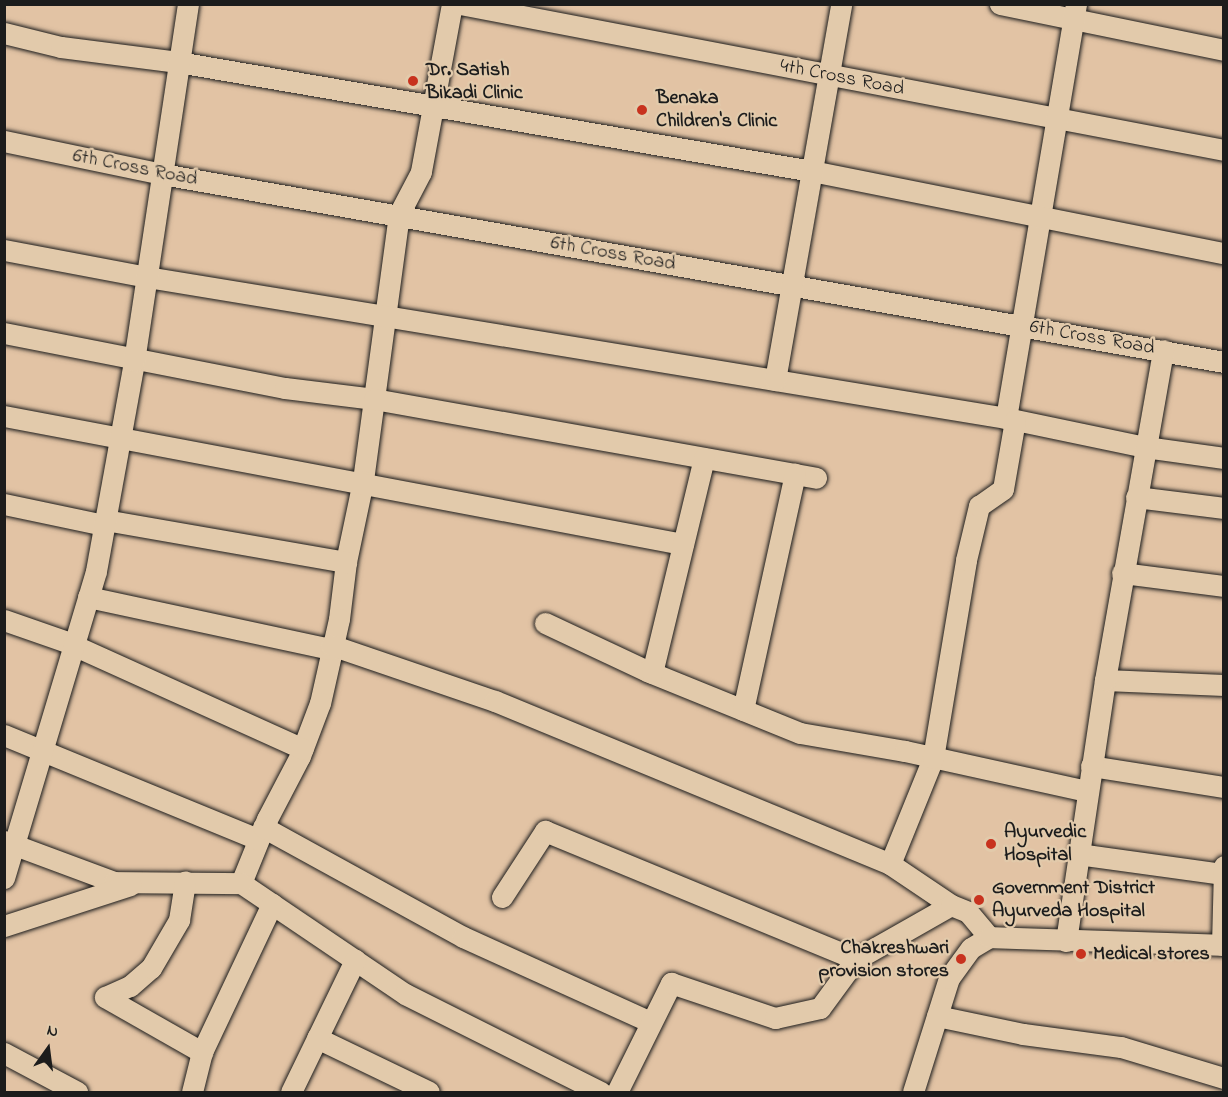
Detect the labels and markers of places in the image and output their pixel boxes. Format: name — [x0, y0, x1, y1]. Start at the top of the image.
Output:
place label: Dr. Satish Bikadi Clinic — [426, 58, 523, 105]
marker: Dr. Satish Bikadi Clinic — [404, 72, 422, 90]
place label: Benaka Children's Clinic — [656, 86, 777, 133]
marker: Benaka Children's Clinic — [633, 101, 651, 119]
place label: Ayurvedic Hospital — [1004, 820, 1086, 867]
marker: Ayurvedic Hospital — [982, 835, 1000, 853]
place label: Government District Ayurveda Hospital — [992, 876, 1155, 923]
marker: Government District Ayurveda Hospital — [970, 891, 988, 909]
place label: Chakreshwari provision stores — [819, 936, 949, 983]
place label: Medical stores — [1093, 942, 1210, 966]
marker: Medical stores — [1074, 947, 1088, 961]
marker: Chakreshwari provision stores — [954, 952, 968, 966]

